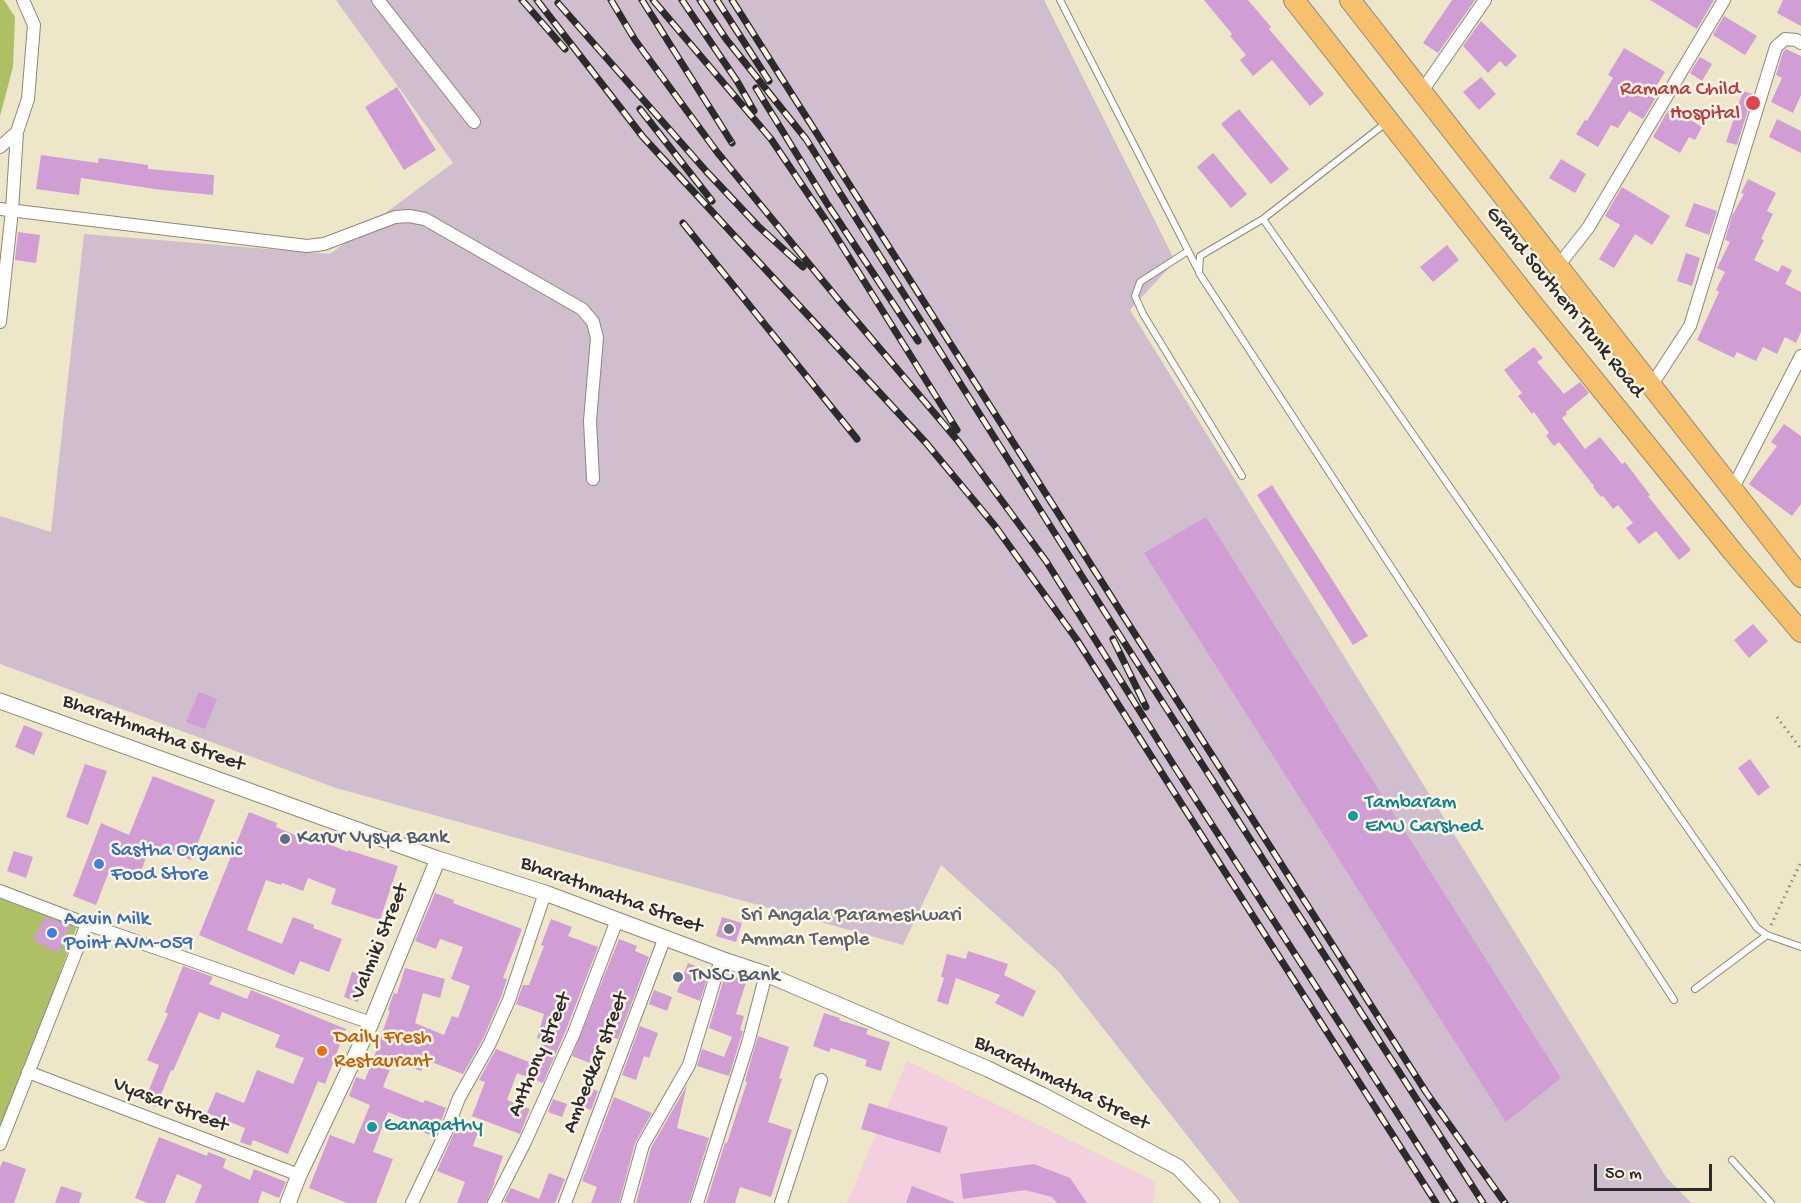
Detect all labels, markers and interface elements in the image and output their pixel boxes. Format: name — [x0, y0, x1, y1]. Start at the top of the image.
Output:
place label: Ramana Child Hospital — [1620, 78, 1740, 128]
marker: Ramana Child Hospital — [1744, 94, 1762, 112]
street label: Grand Southern Trunk Road — [1479, 202, 1649, 404]
street label: Bharathmatha Street — [59, 689, 247, 779]
place label: Tambaram EMU Carshed — [1365, 791, 1482, 841]
marker: Tambaram EMU Carshed — [1346, 809, 1360, 823]
place label: Karur Vysya Bank — [297, 826, 448, 852]
marker: Karur Vysya Bank — [278, 832, 292, 846]
place label: Sastha Organic Food Store — [111, 839, 242, 889]
street label: Bharathmatha Street — [517, 851, 705, 941]
marker: Sastha Organic Food Store — [92, 857, 106, 871]
street label: Valmiki Street — [346, 881, 416, 1003]
place label: Sri Angala Parameshwari Amman Temple — [741, 904, 962, 954]
place label: Aavin Milk Point AVM-059 — [64, 908, 193, 958]
marker: Sri Angala Parameshwari Amman Temple — [722, 922, 736, 936]
marker: Aavin Milk Point AVM-059 — [45, 926, 59, 940]
place label: TNSC Bank — [690, 964, 780, 990]
marker: TNSC Bank — [671, 970, 685, 984]
street label: Anthony street — [504, 989, 578, 1121]
street label: Ambedkar street — [559, 989, 635, 1137]
place label: Daily Fresh Restaurant — [334, 1026, 432, 1076]
street label: Bharathmatha Street — [969, 1031, 1153, 1137]
marker: Daily Fresh Restaurant — [315, 1044, 329, 1058]
street label: Vyasar Street — [109, 1072, 231, 1140]
place label: Ganapathy — [384, 1114, 483, 1140]
marker: Ganapathy — [365, 1120, 379, 1134]
scale bar — [1597, 1152, 1716, 1190]
text: 50 m — [1605, 1164, 1642, 1185]

